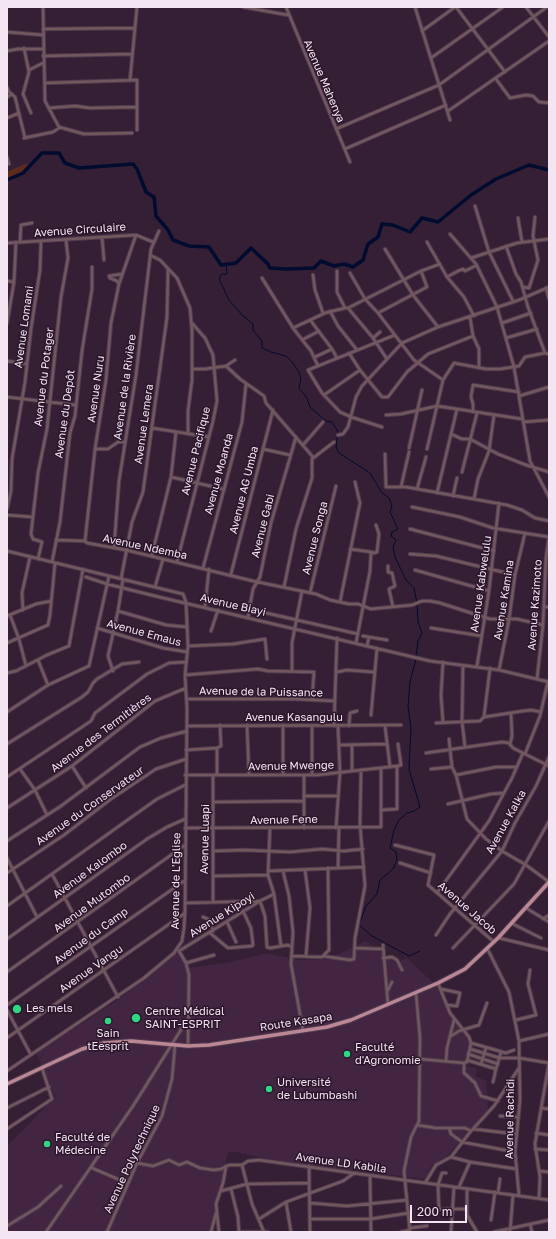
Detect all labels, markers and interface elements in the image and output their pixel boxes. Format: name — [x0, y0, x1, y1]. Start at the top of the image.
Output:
street label: Avenue Mahenya — [301, 37, 347, 125]
street label: Avenue Circulaire — [34, 220, 126, 240]
street label: Avenue Lomami — [12, 285, 36, 369]
street label: Avenue du Potager — [31, 327, 57, 427]
street label: Avenue de la Rivière — [111, 333, 139, 441]
street label: Avenue Nuru — [85, 355, 107, 423]
street label: Avenue du Depôt — [52, 369, 78, 459]
street label: Avenue Lemera — [132, 383, 156, 465]
street label: Avenue Pacifique — [179, 405, 213, 497]
street label: Avenue Moanda — [202, 432, 236, 516]
street label: Avenue AG Umba — [227, 445, 261, 535]
street label: Avenue Gabi — [249, 493, 277, 559]
street label: Avenue Songa — [300, 500, 330, 576]
street label: Avenue Ndemba — [102, 532, 188, 562]
street label: Avenue Kabwelulu — [468, 535, 494, 633]
street label: Avenue Kamina — [491, 559, 517, 641]
street label: Avenue Kazimoto — [525, 559, 545, 651]
street label: Avenue Biayi — [199, 591, 267, 619]
street label: Avenue Emaus — [105, 617, 183, 649]
street label: Avenue de la Puissance — [199, 684, 323, 700]
street label: Avenue des Termitières — [48, 691, 154, 775]
street label: Avenue Kasangulu — [245, 711, 343, 725]
street label: Avenue Mwenge — [248, 759, 334, 773]
street label: Avenue du Conservateur — [33, 764, 147, 848]
street label: Avenue Kalka — [483, 788, 529, 856]
street label: Avenue Luapi — [198, 804, 212, 874]
street label: Avenue Fene — [250, 813, 318, 827]
street label: Avenue de L'Eglise — [169, 832, 183, 930]
street label: Avenue Kalombo — [50, 839, 130, 901]
street label: Avenue Mutombo — [51, 871, 133, 935]
street label: Avenue Jacob — [435, 879, 499, 937]
street label: Avenue Kipoyi — [187, 890, 257, 940]
street label: Avenue du Camp — [52, 905, 130, 967]
street label: Avenue Vangu — [57, 942, 125, 996]
place label: Les mels — [26, 1002, 73, 1016]
marker: Les mels — [11, 1003, 23, 1015]
place label: Centre Médical SAINT-ESPRIT — [145, 1005, 225, 1031]
street label: Route Kasapa — [259, 1010, 333, 1034]
marker: Centre Médical SAINT-ESPRIT — [130, 1012, 142, 1024]
marker: Sain tEesprit — [103, 1016, 113, 1026]
place label: Sain tEesprit — [87, 1027, 129, 1053]
place label: Faculté d'Agronomie — [355, 1041, 421, 1067]
marker: Faculté d'Agronomie — [342, 1049, 352, 1059]
place label: Université de Lubumbashi — [277, 1076, 357, 1102]
street label: Avenue Rachidi — [503, 1079, 517, 1159]
marker: Université de Lubumbashi — [264, 1084, 274, 1094]
street label: Avenue Polytechnique — [101, 1103, 163, 1215]
place label: Faculté de Médecine — [55, 1131, 110, 1157]
marker: Faculté de Médecine — [42, 1139, 52, 1149]
street label: Avenue LD Kabila — [295, 1150, 387, 1176]
scale bar — [412, 1197, 469, 1223]
text: 200 m — [417, 1204, 452, 1219]

